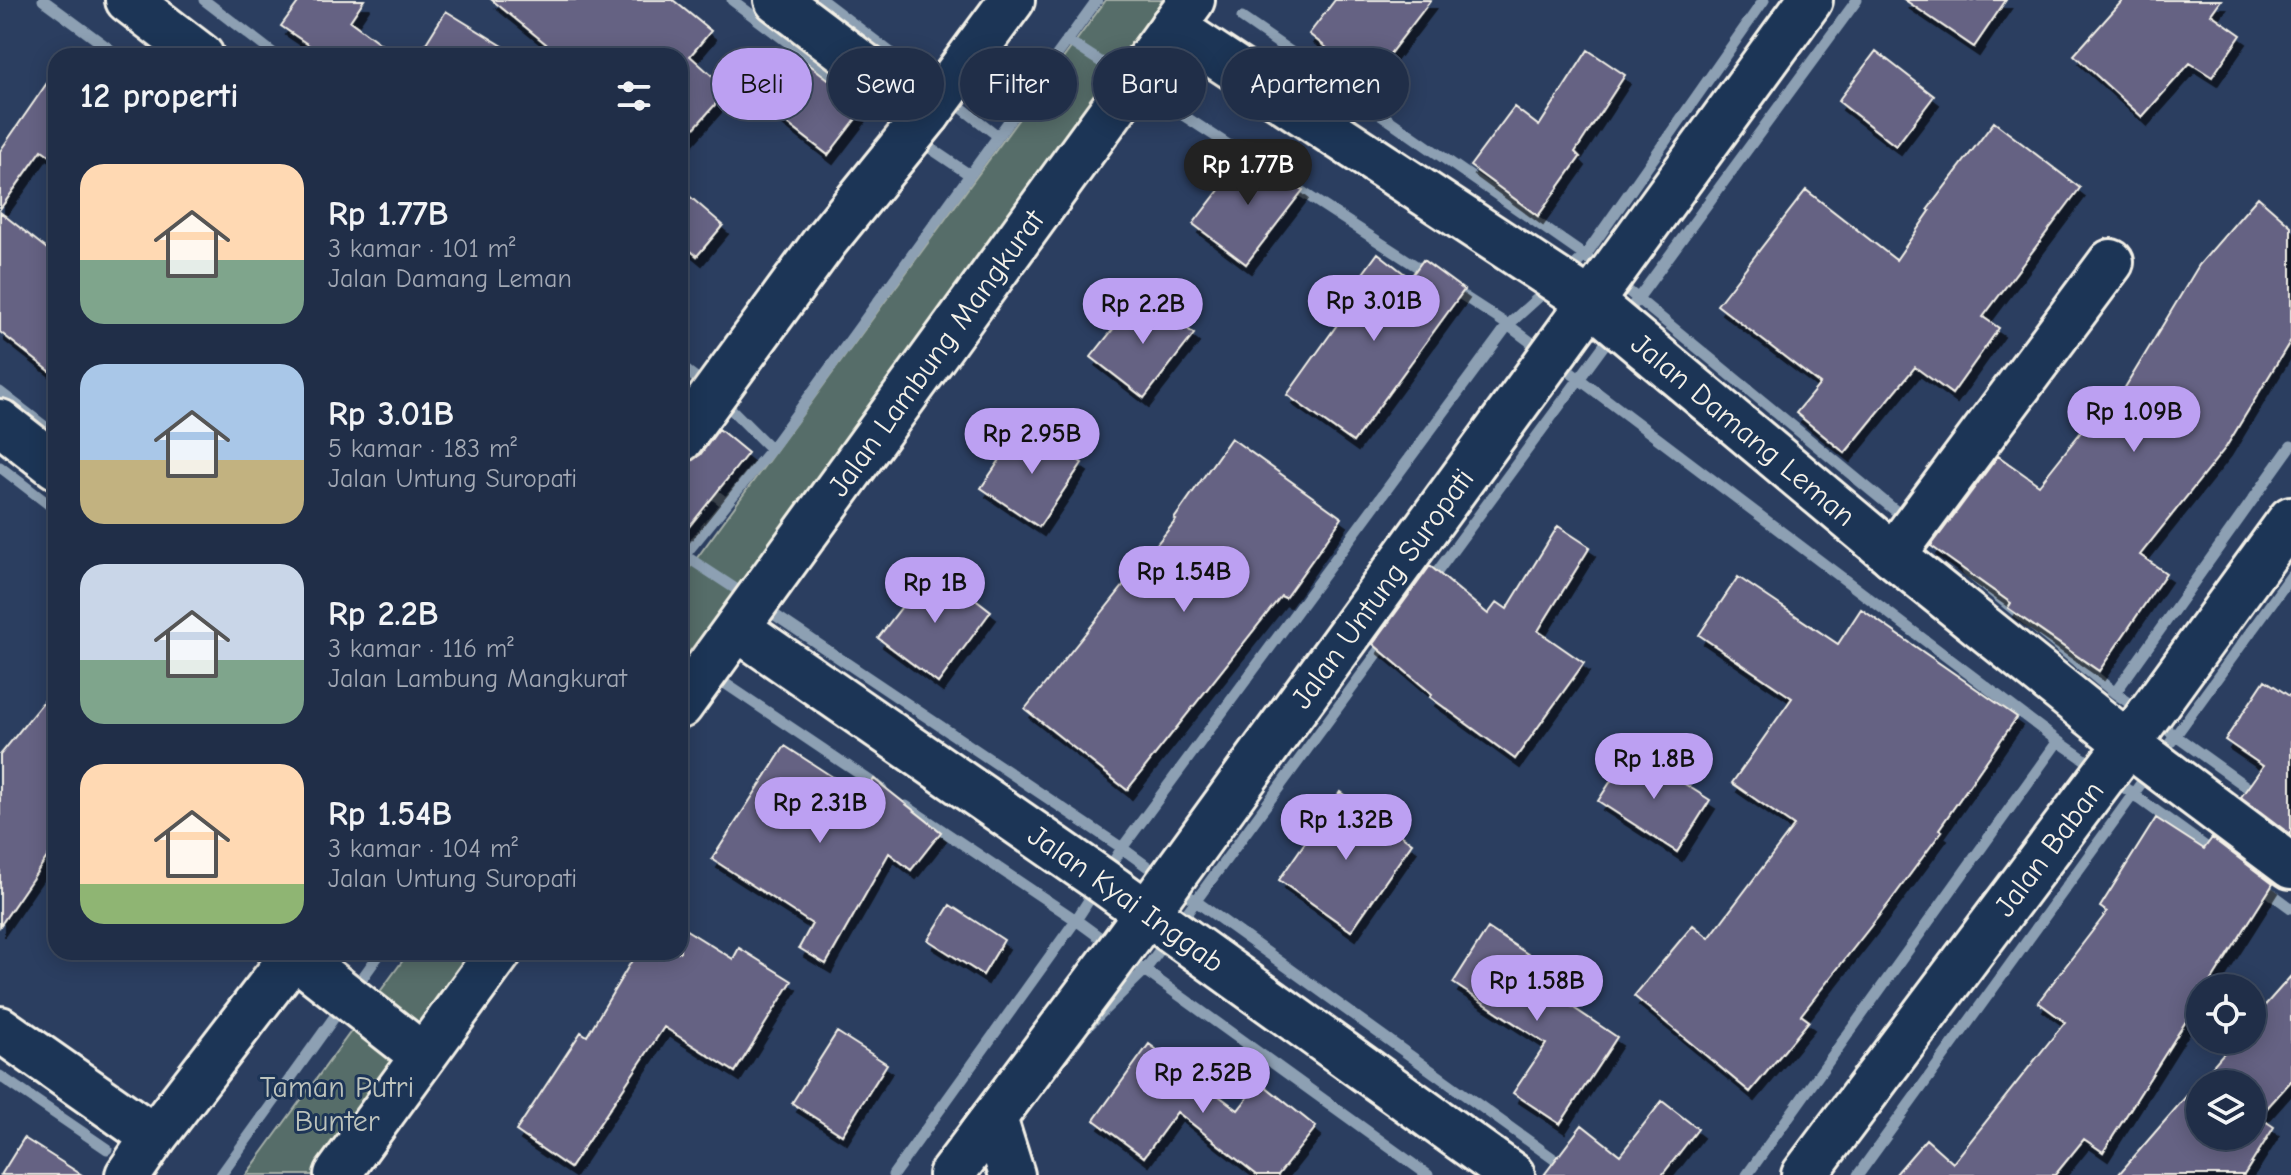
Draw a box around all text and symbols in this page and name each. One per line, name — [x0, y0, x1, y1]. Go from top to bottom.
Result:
chip: Beli — [712, 48, 812, 120]
chip: Sewa — [828, 48, 944, 120]
chip: Filter — [960, 48, 1077, 120]
chip: Baru — [1093, 48, 1206, 120]
chip: Apartemen — [1222, 48, 1409, 120]
icon: filters — [612, 74, 656, 118]
text: 12 properti — [80, 76, 238, 116]
pin: Rp 1.77B — [1165, 139, 1331, 207]
text: Rp 1.77B — [1202, 150, 1294, 180]
text: Rp 1.77B — [328, 194, 449, 234]
icon: home — [144, 196, 240, 292]
street label: Jalan Lambung Mangkurat — [821, 202, 1052, 503]
text: 3 kamar · 101 m² — [328, 234, 516, 264]
text: Jalan Damang Leman — [328, 264, 572, 294]
pin: Rp 3.01B — [1291, 275, 1457, 343]
pin: Rp 2.2B — [1069, 278, 1217, 346]
text: Rp 3.01B — [1326, 286, 1422, 316]
text: Rp 2.2B — [1101, 289, 1185, 319]
street label: Jalan Damang Leman — [1624, 326, 1863, 534]
pin: Rp 1.09B — [2051, 386, 2217, 454]
text: Rp 3.01B — [328, 394, 454, 434]
icon: home — [144, 396, 240, 492]
text: Rp 1.09B — [2085, 397, 2183, 427]
pin: Rp 2.95B — [949, 408, 1115, 476]
text: Rp 2.95B — [983, 419, 1081, 449]
text: 5 kamar · 183 m² — [328, 434, 517, 464]
street label: Jalan Untung Suropati — [1284, 462, 1481, 715]
text: Jalan Untung Suropati — [328, 464, 577, 494]
pin: Rp 1.54B — [1101, 546, 1267, 614]
pin: Rp 1B — [879, 557, 991, 625]
text: Rp 1.54B — [1137, 557, 1231, 587]
text: Rp 1B — [903, 568, 967, 598]
text: Rp 2.2B — [328, 594, 438, 634]
icon: home — [144, 596, 240, 692]
text: 3 kamar · 116 m² — [328, 634, 514, 664]
text: Jalan Lambung Mangkurat — [328, 664, 627, 694]
pin: Rp 1.8B — [1580, 733, 1728, 801]
text: Rp 1.8B — [1613, 744, 1695, 774]
street label: Jalan Baban — [1987, 774, 2111, 923]
pin: Rp 2.31B — [737, 777, 903, 845]
text: Rp 2.31B — [773, 788, 867, 818]
text: Rp 1.54B — [328, 794, 452, 834]
pin: Rp 1.32B — [1263, 794, 1429, 862]
icon: home — [144, 796, 240, 892]
text: Rp 1.32B — [1299, 805, 1393, 835]
street label: Jalan Kyai Inggab — [1021, 817, 1231, 980]
text: 3 kamar · 104 m² — [328, 834, 518, 864]
text: Jalan Untung Suropati — [328, 864, 577, 894]
pin: Rp 1.58B — [1454, 955, 1620, 1023]
text: Rp 1.58B — [1489, 966, 1585, 996]
map controls — [2186, 974, 2266, 1150]
button: locate — [2186, 974, 2266, 1054]
pin: Rp 2.52B — [1120, 1047, 1286, 1115]
text: Rp 2.52B — [1154, 1058, 1252, 1088]
park label: Taman Putri Bunter — [260, 1070, 414, 1139]
button: layers — [2186, 1070, 2266, 1150]

